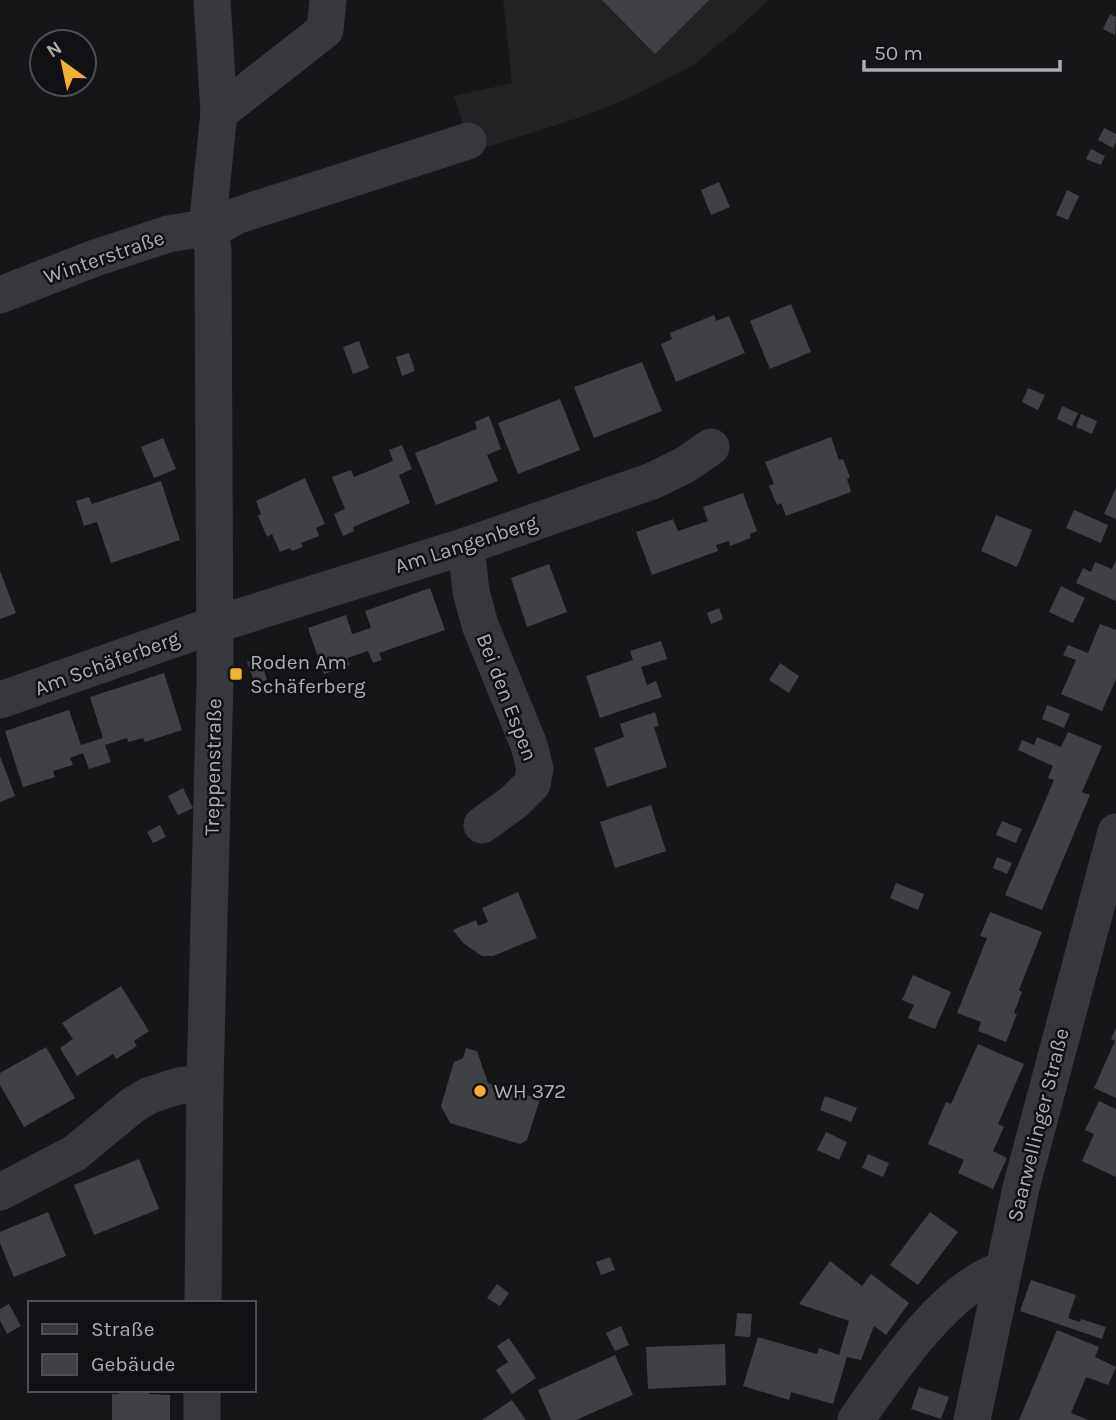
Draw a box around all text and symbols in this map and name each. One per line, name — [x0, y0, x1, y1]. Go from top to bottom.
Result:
north arrow — [28, 28, 98, 98]
scale bar — [864, 28, 1060, 72]
text: N — [43, 37, 66, 63]
text: 50 m — [874, 41, 923, 65]
street label: Winterstraße — [41, 225, 167, 289]
street label: Am Langenberg — [392, 510, 540, 578]
street label: Am Schäferberg — [31, 626, 183, 700]
street label: Bei den Espen — [472, 630, 542, 764]
place label: Roden Am Schäferberg — [250, 650, 366, 698]
marker: Roden Am Schäferberg — [228, 666, 244, 682]
street label: Treppenstraße — [200, 698, 226, 836]
street label: Saarwellinger Straße — [1002, 1026, 1074, 1224]
place label: WH 372 — [494, 1079, 566, 1103]
marker: WH 372 — [472, 1083, 488, 1099]
legend — [28, 1301, 256, 1392]
text: Straße — [91, 1317, 154, 1341]
text: Gebäude — [91, 1352, 175, 1376]

